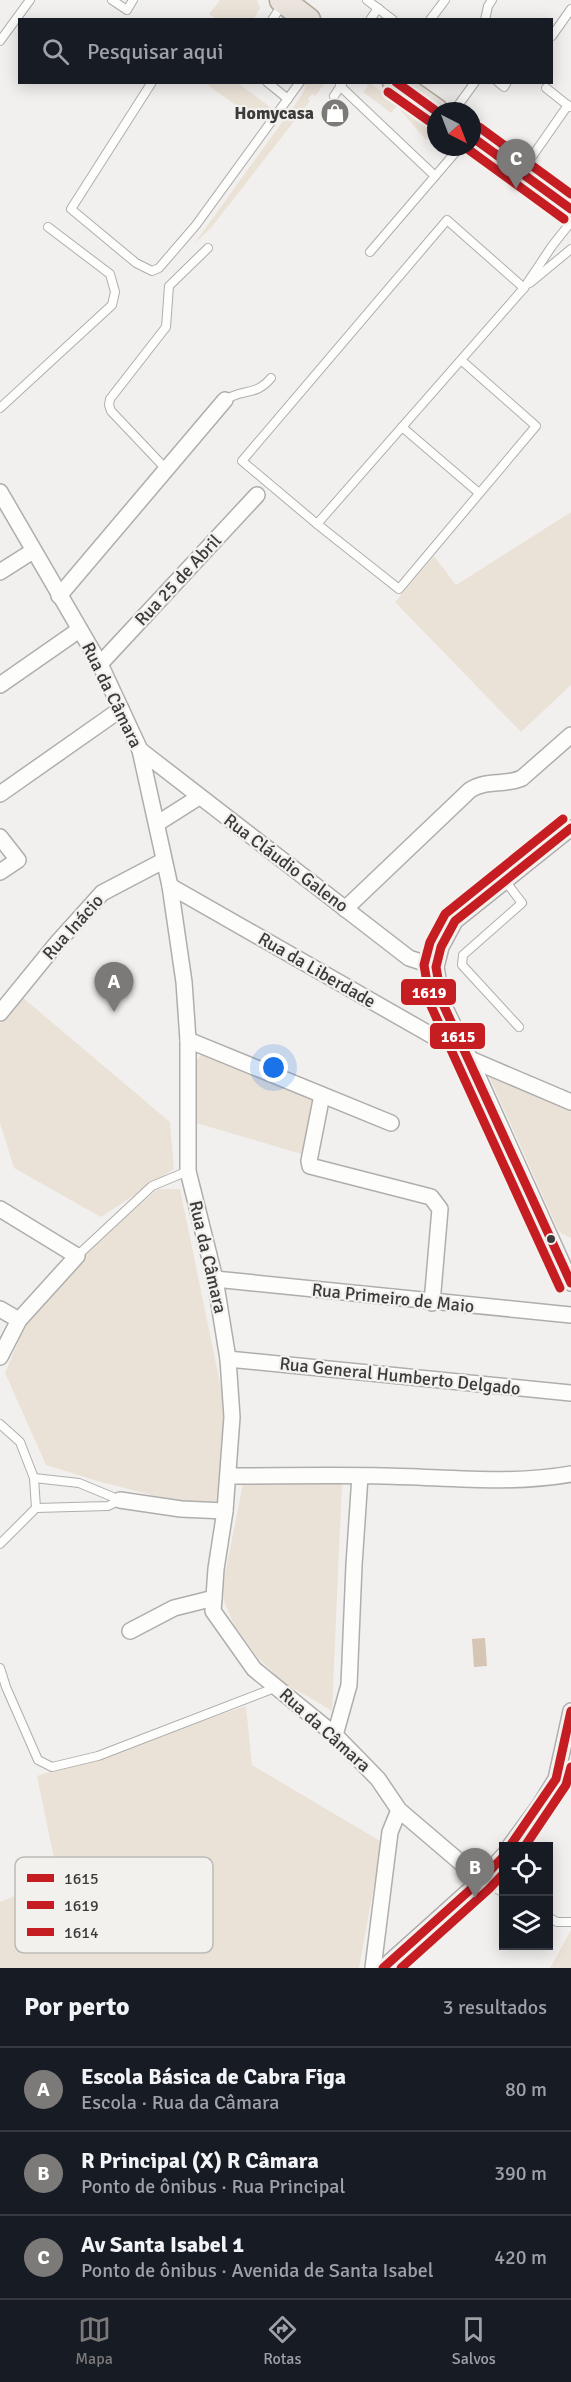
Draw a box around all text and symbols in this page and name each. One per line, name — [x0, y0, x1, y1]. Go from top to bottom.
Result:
search box — [18, 18, 553, 84]
icon: search — [39, 35, 72, 68]
text: Pesquisar aqui — [87, 38, 223, 65]
shop icon: Homycasa — [319, 97, 351, 129]
place label: Homycasa — [234, 102, 314, 124]
north arrow — [427, 102, 481, 156]
pin: C — [496, 140, 536, 189]
street label: Rua 25 de Abril — [130, 530, 226, 630]
street label: Rua da Câmara — [77, 639, 147, 751]
street label: Rua Cláudio Galeno — [219, 809, 353, 917]
street label: Rua Inácio — [38, 890, 108, 964]
street label: Rua da Liberdade — [254, 927, 380, 1013]
pin: A — [94, 962, 134, 1012]
line badge: 1619 — [400, 978, 457, 1006]
text: 1619 — [412, 983, 447, 1003]
line badge: 1615 — [429, 1022, 486, 1050]
text: 1615 — [441, 1027, 475, 1047]
your location — [259, 1053, 288, 1082]
street label: Rua da Câmara — [184, 1199, 232, 1315]
unlabelled marker — [545, 1233, 557, 1245]
street label: Rua Primeiro de Maio — [311, 1279, 475, 1317]
street label: Rua General Humberto Delgado — [278, 1352, 522, 1400]
street label: Rua da Câmara — [275, 1683, 375, 1777]
map controls — [499, 1842, 553, 1950]
button: locate — [499, 1842, 553, 1896]
pin: B — [456, 1848, 494, 1898]
legend — [15, 1857, 213, 1953]
text: 1615 — [64, 1869, 99, 1889]
text: 1619 — [64, 1896, 99, 1916]
button: layers — [499, 1896, 553, 1950]
text: 1614 — [64, 1923, 99, 1943]
text: Por perto — [24, 1991, 130, 2023]
text: 3 resultados — [443, 1995, 547, 2020]
text: Escola Básica de Cabra Figa — [81, 2063, 346, 2090]
text: A — [37, 2077, 50, 2102]
text: 80 m — [505, 2077, 547, 2102]
text: Escola · Rua da Câmara — [81, 2090, 279, 2115]
text: R Principal (X) R Câmara — [81, 2147, 319, 2174]
text: B — [37, 2161, 50, 2186]
text: 390 m — [494, 2161, 547, 2186]
text: Ponto de ônibus · Rua Principal — [81, 2174, 345, 2199]
text: Av Santa Isabel 1 — [81, 2231, 244, 2258]
text: C — [37, 2245, 50, 2270]
text: 420 m — [494, 2245, 547, 2270]
text: Ponto de ônibus · Avenida de Santa Isabel — [81, 2258, 434, 2283]
tab: Mapa — [75, 2313, 113, 2369]
tab: Rotas — [263, 2313, 301, 2369]
tab: Salvos — [452, 2313, 496, 2369]

